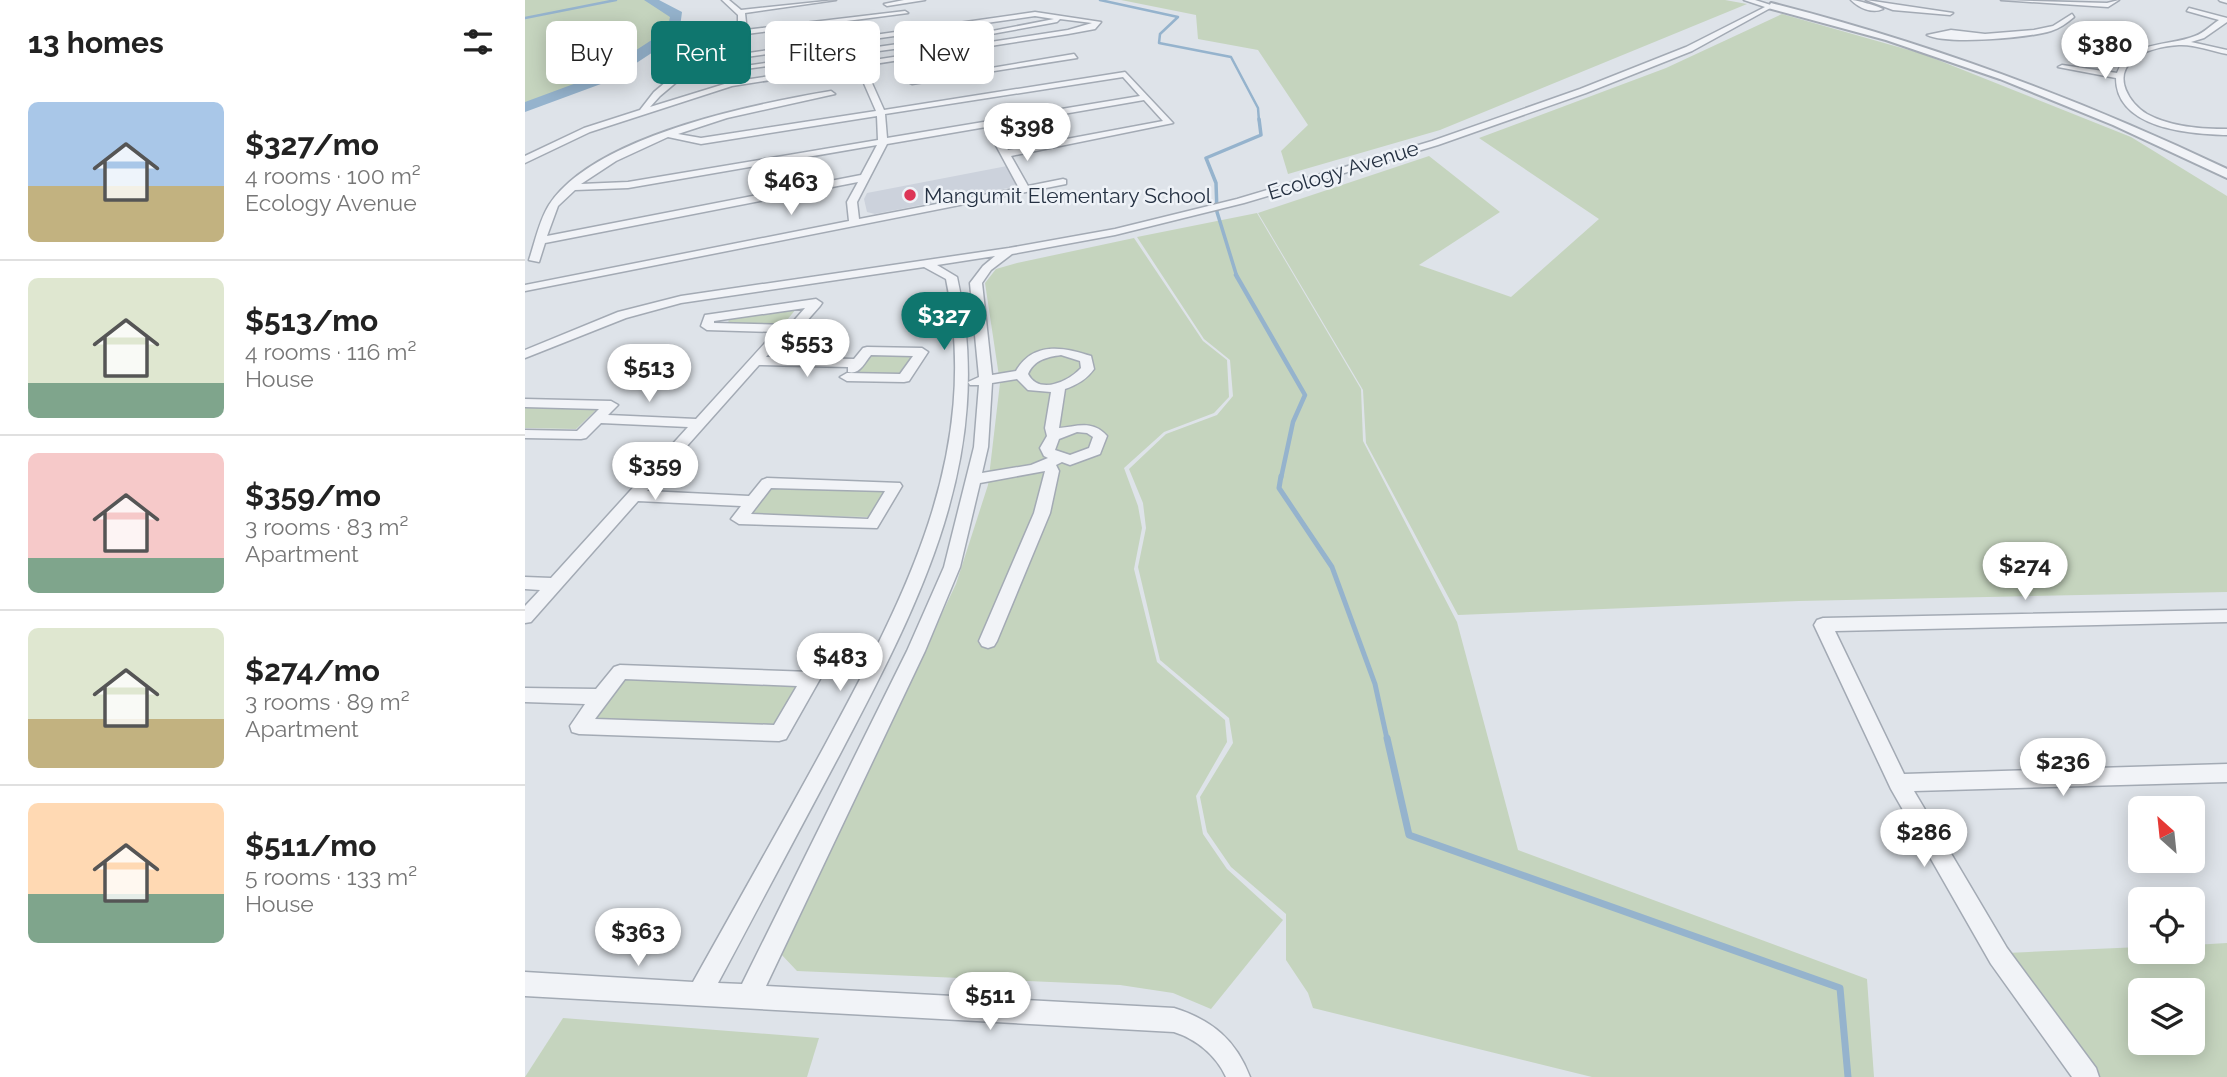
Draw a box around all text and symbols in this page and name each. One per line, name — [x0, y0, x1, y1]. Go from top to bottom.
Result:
chip: Buy — [546, 21, 637, 84]
chip: Rent — [651, 21, 751, 84]
chip: Filters — [765, 21, 880, 84]
chip: New — [894, 21, 994, 84]
pin: $380 — [2064, 22, 2146, 81]
icon: filters — [459, 23, 497, 61]
text: 13 homes — [28, 25, 164, 60]
text: $380 — [2077, 30, 2133, 57]
pin: $398 — [986, 104, 1068, 163]
text: $398 — [1000, 112, 1054, 139]
text: $327/mo — [245, 127, 379, 162]
icon: home — [84, 130, 168, 214]
street label: Ecology Avenue — [1264, 135, 1422, 205]
pin: $463 — [750, 158, 832, 217]
text: 4 rooms · 100 m² — [245, 162, 421, 189]
text: $463 — [764, 166, 818, 193]
place label: Mangumit Elementary School — [924, 183, 1212, 208]
marker: Mangumit Elementary School — [902, 187, 918, 203]
text: Ecology Avenue — [245, 189, 417, 216]
pin: $327 — [903, 292, 985, 352]
text: $327 — [917, 301, 971, 328]
text: $513/mo — [245, 303, 378, 338]
icon: home — [84, 306, 168, 390]
pin: $553 — [766, 320, 848, 379]
text: $553 — [781, 328, 833, 355]
text: 4 rooms · 116 m² — [245, 338, 416, 365]
pin: $513 — [608, 344, 690, 404]
text: $513 — [623, 353, 675, 380]
text: House — [245, 365, 314, 392]
pin: $359 — [614, 442, 696, 502]
text: $359 — [628, 451, 682, 478]
text: $359/mo — [245, 478, 381, 513]
icon: home — [84, 481, 168, 565]
text: 3 rooms · 83 m² — [245, 513, 408, 540]
text: Apartment — [245, 540, 359, 567]
pin: $274 — [1984, 542, 2066, 602]
text: $274 — [1999, 551, 2051, 578]
pin: $483 — [799, 634, 881, 693]
text: $483 — [813, 642, 867, 669]
text: $274/mo — [245, 653, 380, 688]
icon: home — [84, 656, 168, 740]
text: 3 rooms · 89 m² — [245, 688, 410, 715]
text: Apartment — [245, 715, 359, 742]
pin: $236 — [2022, 738, 2104, 798]
text: $236 — [2036, 747, 2090, 774]
north arrow — [2128, 796, 2205, 873]
map controls — [2128, 796, 2205, 1055]
pin: $286 — [1883, 810, 1965, 869]
text: $286 — [1896, 818, 1952, 845]
text: $511/mo — [245, 828, 376, 863]
icon: home — [84, 831, 168, 915]
text: 5 rooms · 133 m² — [245, 863, 417, 890]
button: locate — [2128, 887, 2205, 964]
text: House — [245, 890, 314, 917]
pin: $363 — [597, 908, 679, 968]
text: $363 — [611, 917, 665, 944]
pin: $511 — [949, 972, 1031, 1032]
button: layers — [2128, 978, 2205, 1055]
text: $511 — [965, 981, 1015, 1008]

